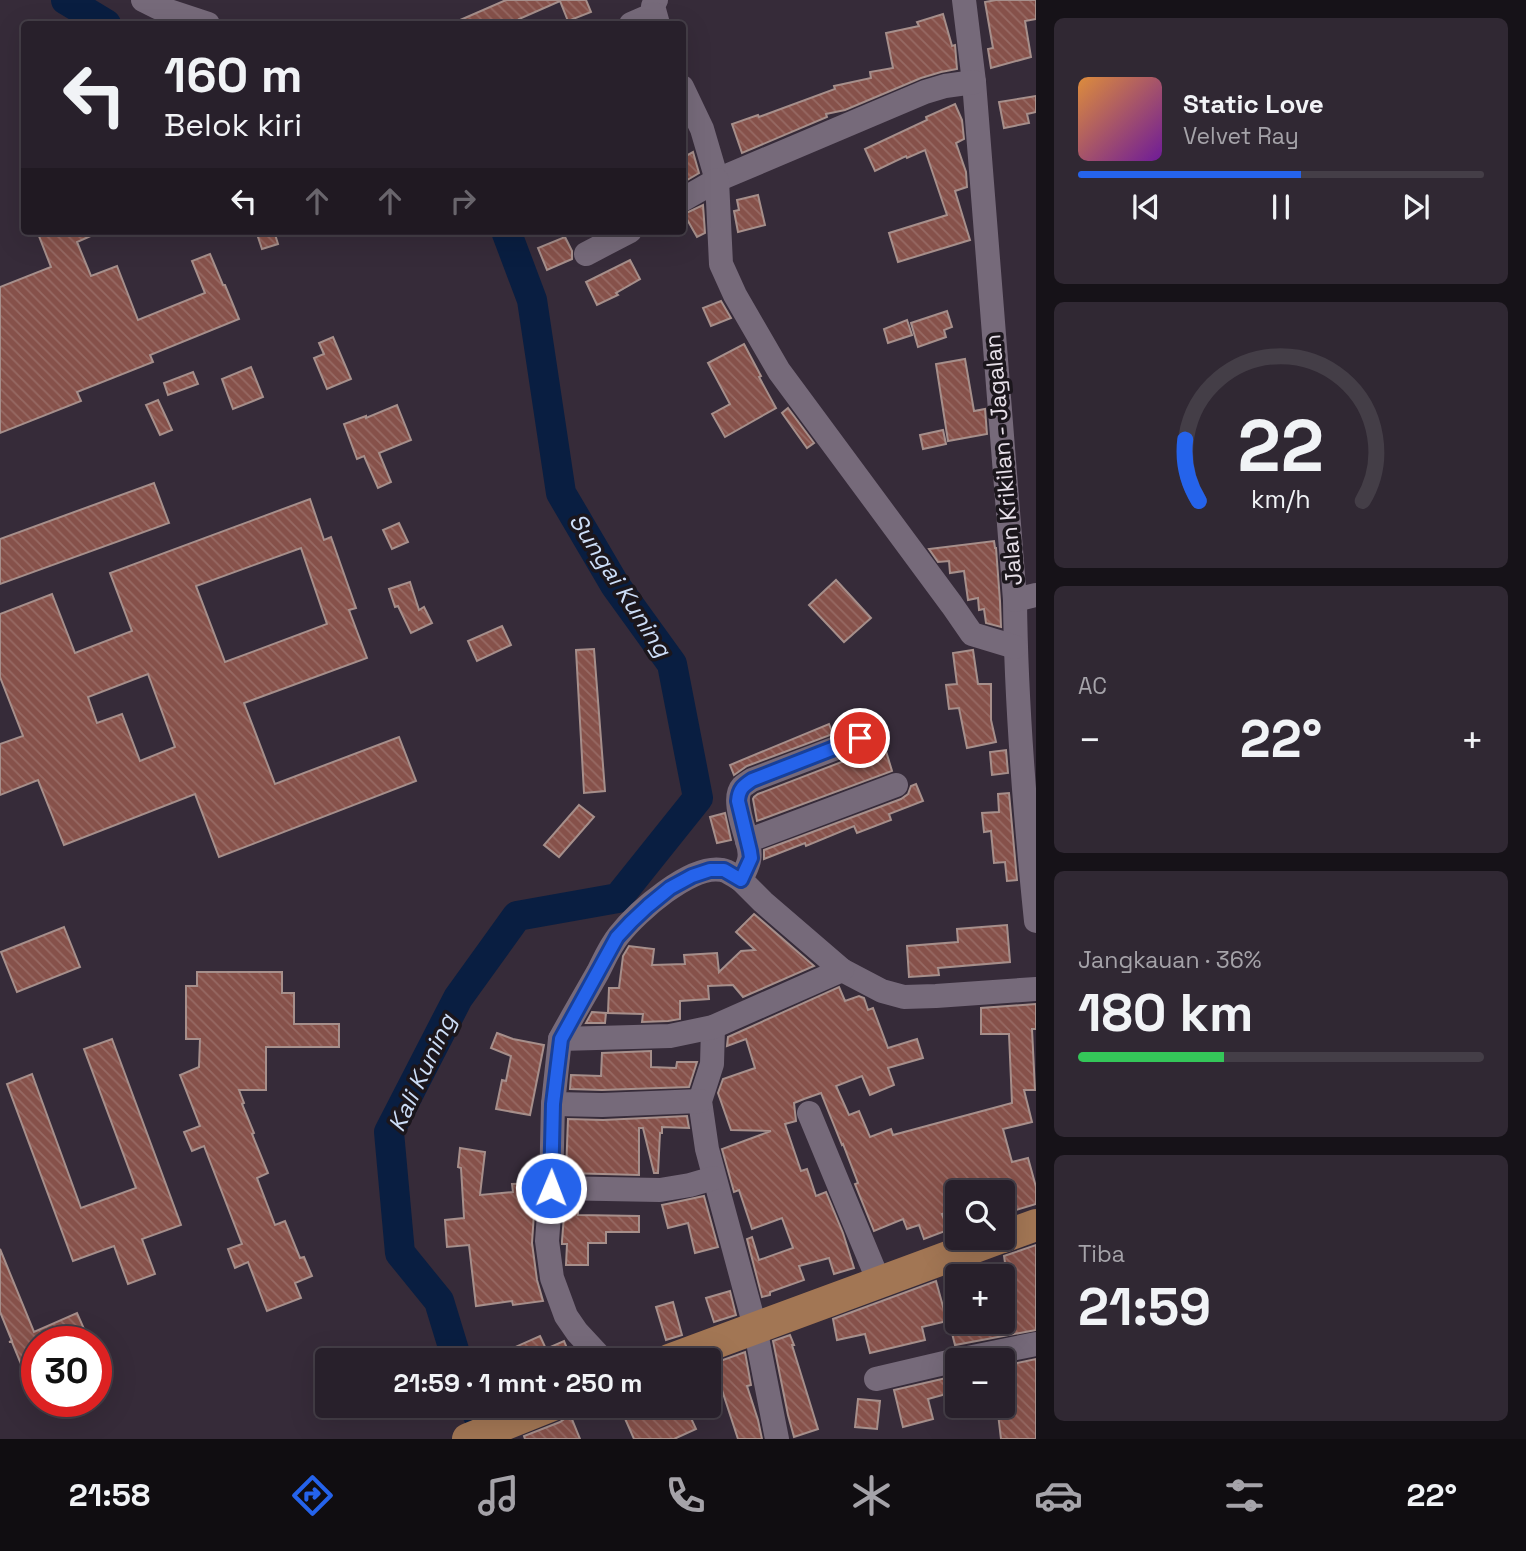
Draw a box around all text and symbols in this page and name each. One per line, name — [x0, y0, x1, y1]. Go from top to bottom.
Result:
text: 160 m — [164, 44, 302, 106]
icon: left — [49, 49, 140, 140]
text: Static Love — [1183, 87, 1324, 121]
text: Belok kiri — [164, 105, 302, 145]
text: Velvet Ray — [1183, 121, 1299, 151]
icon: left — [225, 182, 263, 220]
icon: ahead — [298, 182, 336, 220]
icon: ahead — [371, 182, 409, 220]
icon: right — [444, 182, 482, 220]
icon: previous — [1127, 188, 1165, 226]
icon: pause — [1262, 188, 1300, 226]
icon: next — [1397, 188, 1435, 226]
street label: Jalan Krikilan - Jagalan — [977, 333, 1029, 587]
text: 22 — [1238, 400, 1324, 493]
text: km/h — [1251, 483, 1311, 515]
water label: Sungai Kuning — [562, 507, 679, 664]
text: AC — [1078, 671, 1107, 701]
text: 22° — [1240, 706, 1322, 772]
pin — [830, 708, 890, 768]
text: − — [1078, 716, 1102, 764]
text: + — [1460, 716, 1484, 764]
icon: arrive — [841, 719, 879, 757]
text: Jangkauan · 36% — [1078, 945, 1261, 975]
text: 180 km — [1078, 980, 1253, 1046]
water label: Kali Kuning — [381, 1008, 463, 1137]
position arrow — [514, 1151, 588, 1225]
map controls — [945, 1180, 1015, 1418]
button: search — [945, 1180, 1015, 1250]
text: Tiba — [1078, 1239, 1125, 1269]
button: + — [945, 1264, 1015, 1334]
text: 21:59 — [1078, 1274, 1211, 1340]
speed limit sign: 30 — [21, 1326, 112, 1417]
button: − — [945, 1348, 1015, 1418]
text: 21:59 · 1 mnt · 250 m — [393, 1366, 643, 1400]
icon: directions — [288, 1471, 337, 1520]
icon: music — [474, 1471, 523, 1520]
icon: phone — [661, 1471, 710, 1520]
icon: climate — [847, 1471, 896, 1520]
icon: car — [1034, 1471, 1083, 1520]
icon: filters — [1220, 1471, 1269, 1520]
text: 21:58 — [69, 1475, 150, 1515]
text: 22° — [1407, 1475, 1457, 1515]

